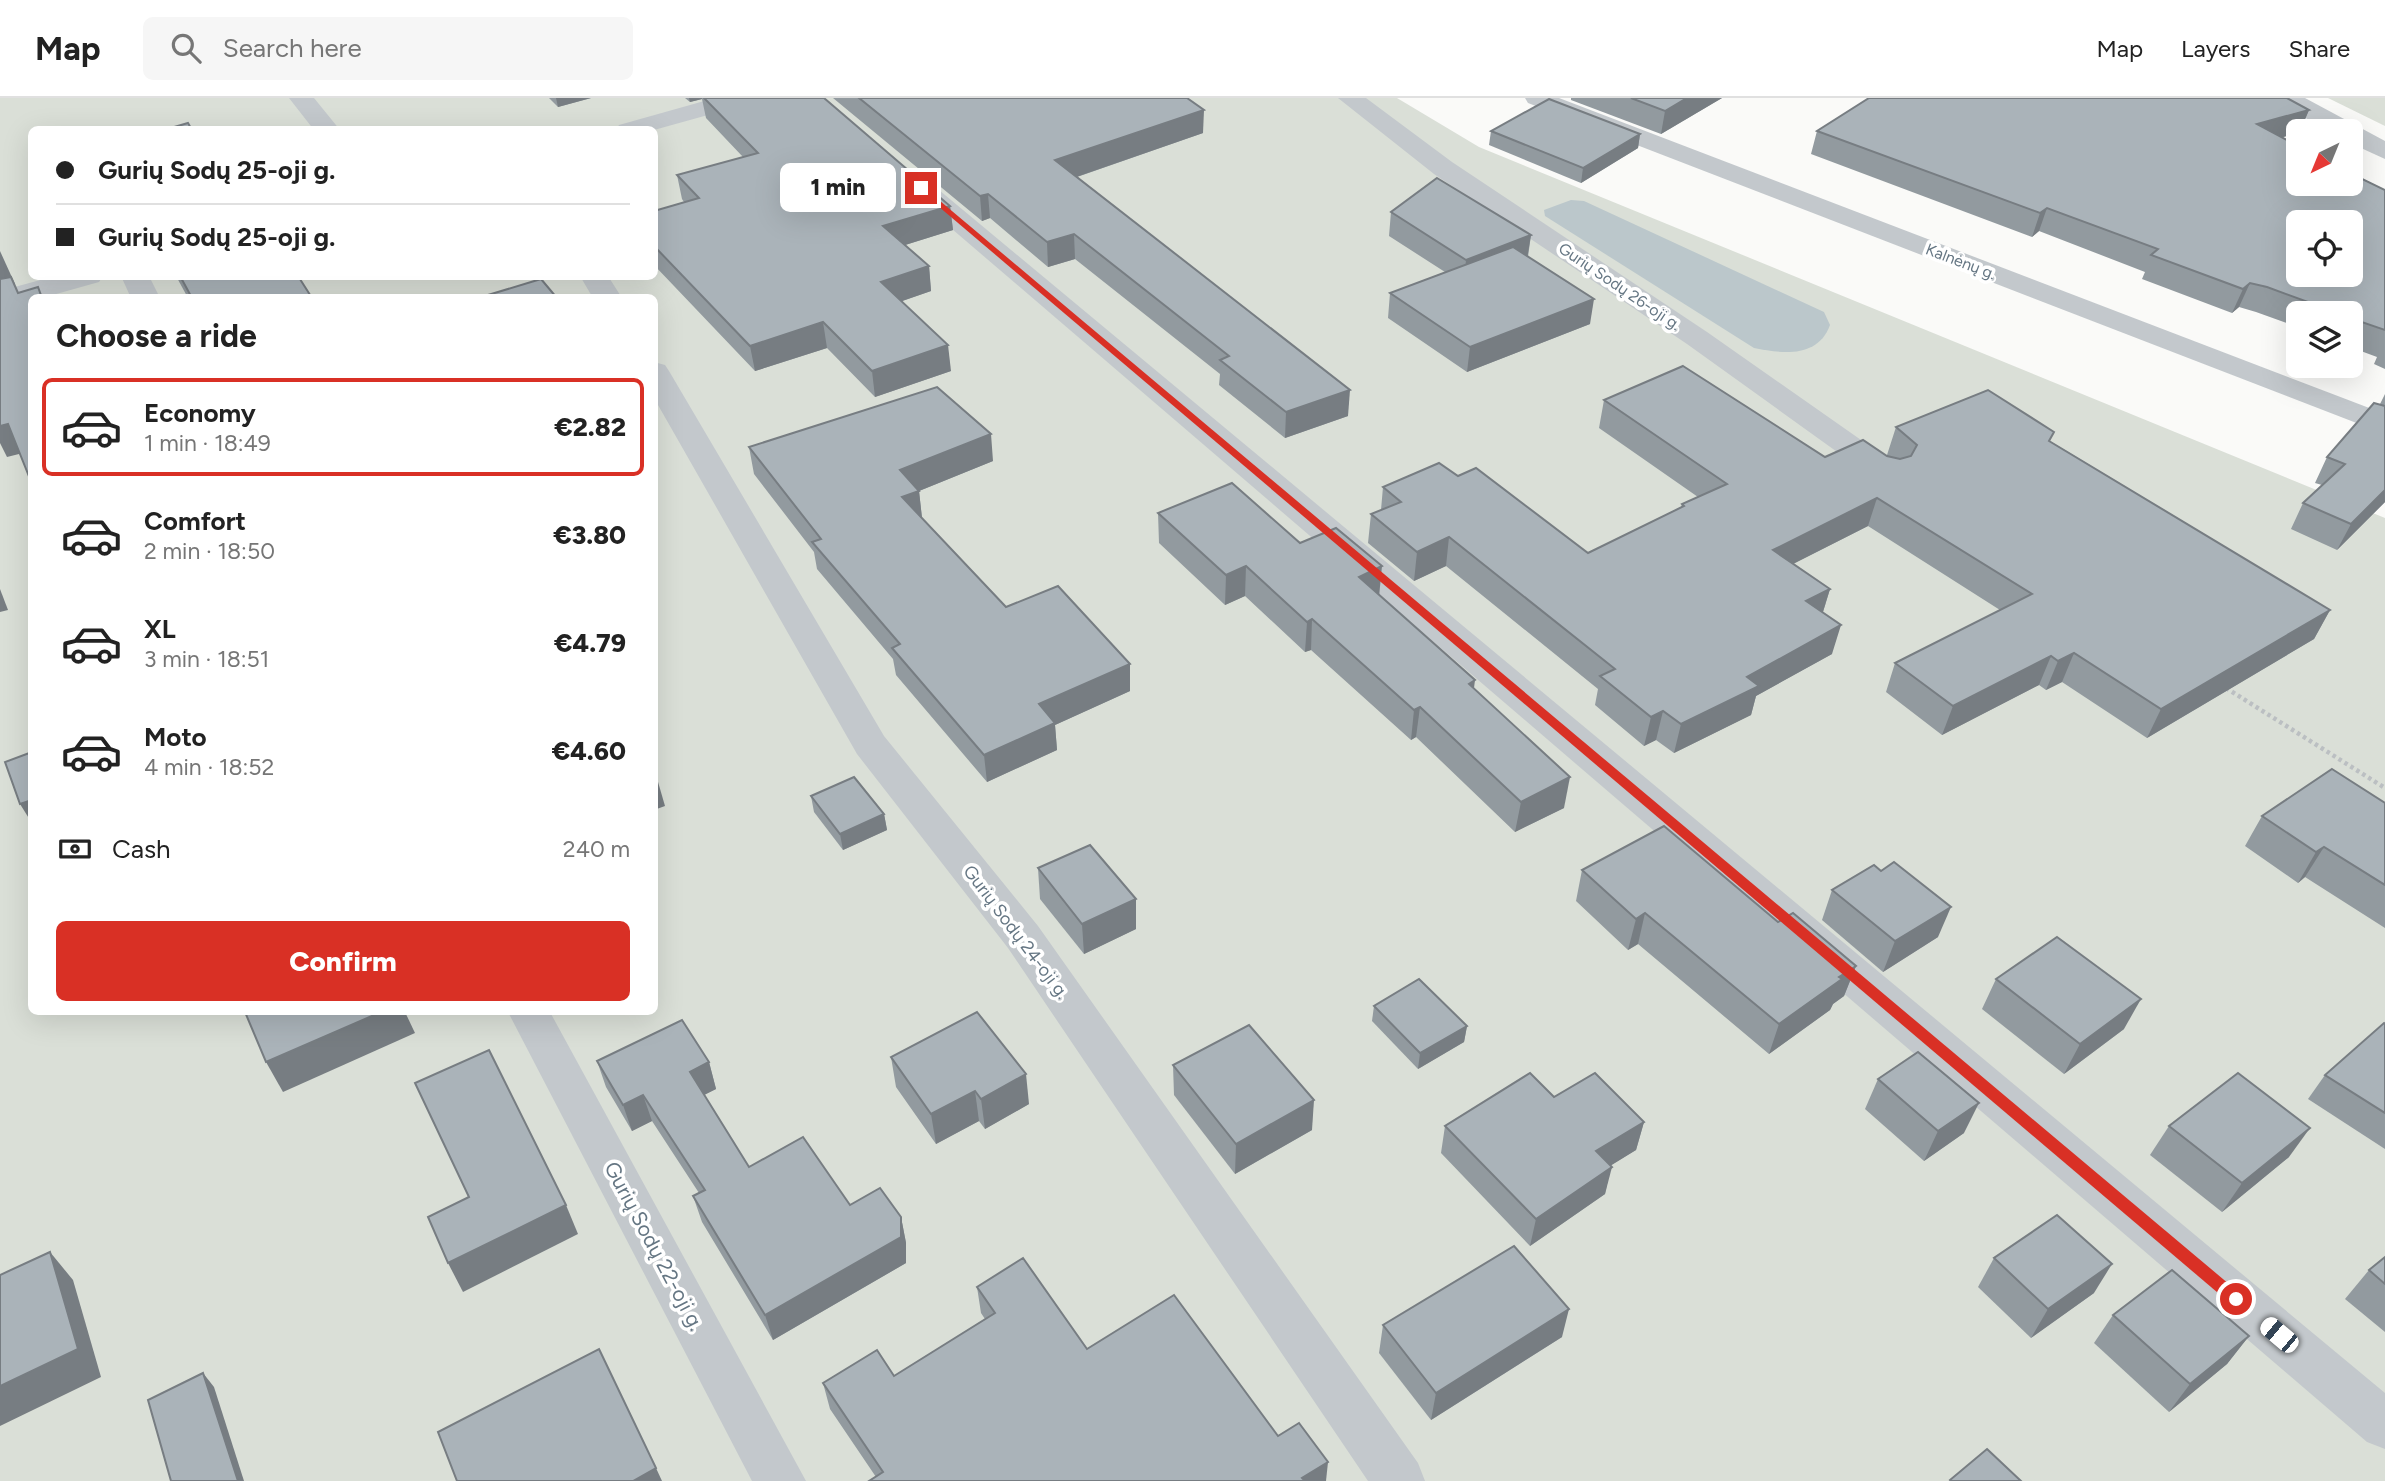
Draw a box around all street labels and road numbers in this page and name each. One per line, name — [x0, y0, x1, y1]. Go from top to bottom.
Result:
street label: Gurių Sodų 26-oji g. — [1555, 239, 1684, 334]
street label: Kalnėnų g. — [1923, 239, 1999, 284]
street label: Gurių Sodų 24-oji g. — [958, 861, 1074, 1003]
street label: Gurių Sodų 22-oji g. — [599, 1157, 710, 1334]

